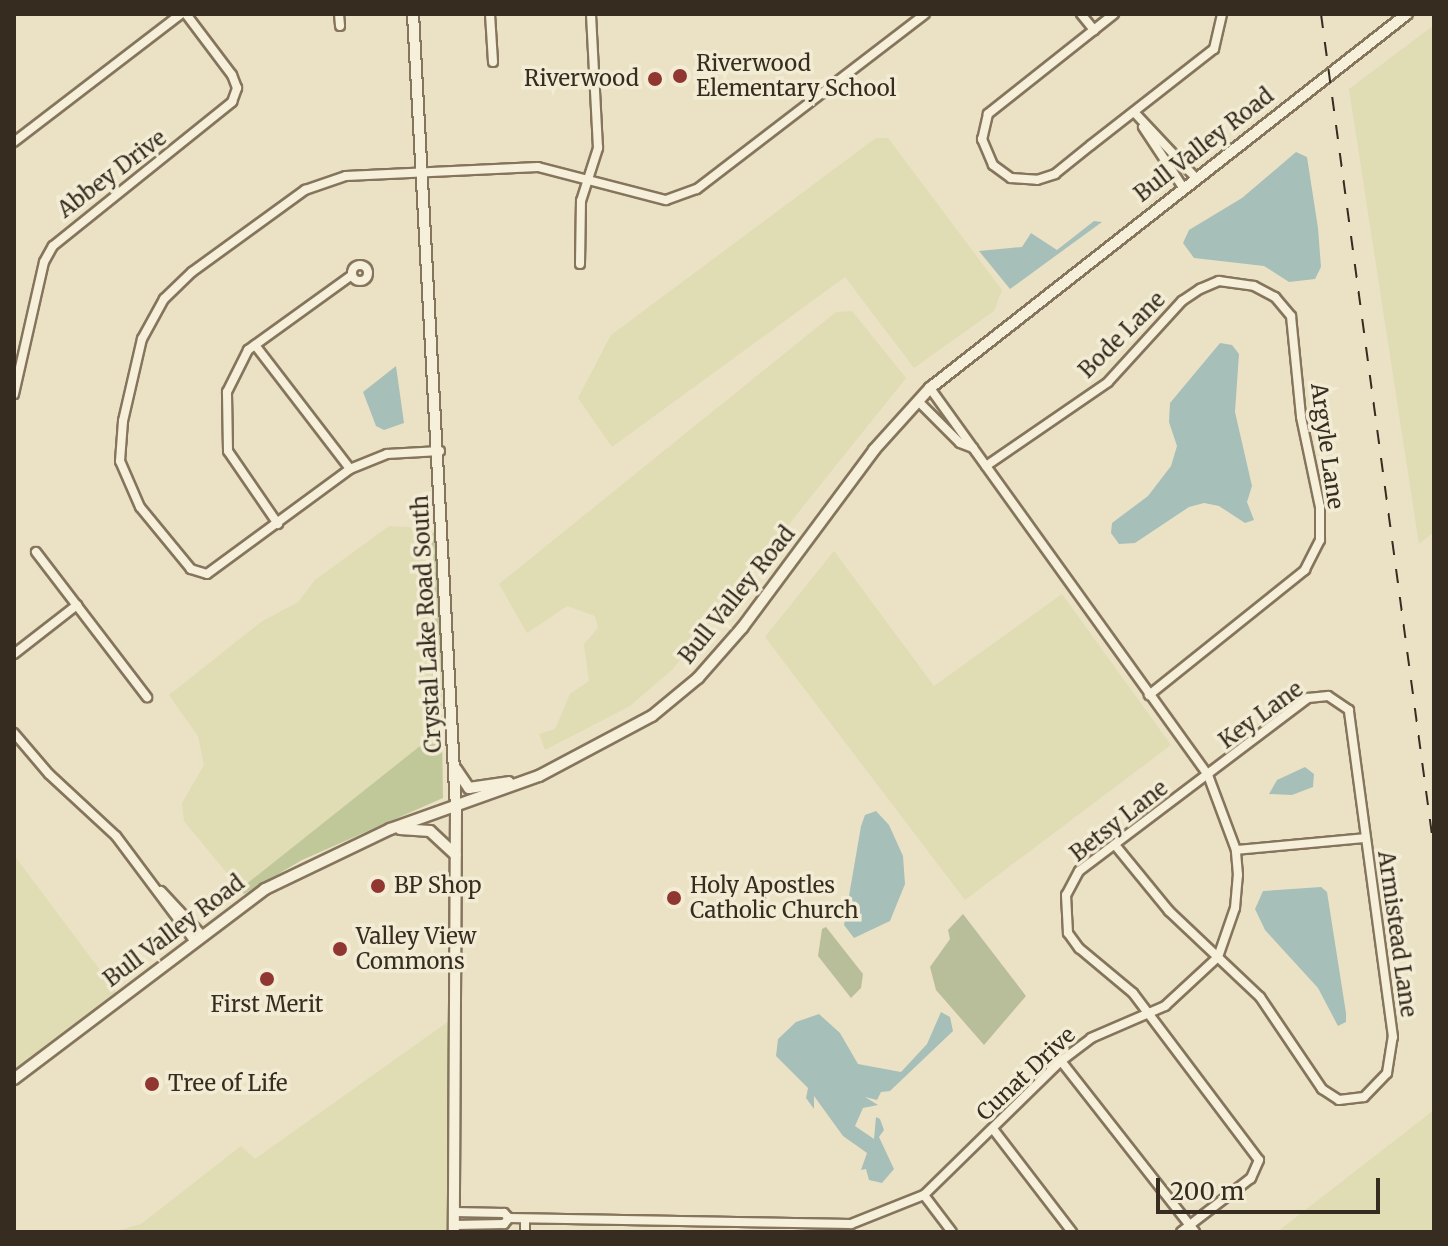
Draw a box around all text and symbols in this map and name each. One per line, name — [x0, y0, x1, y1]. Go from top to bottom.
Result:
place label: Riverwood Elementary School — [696, 50, 896, 102]
place label: Riverwood — [524, 66, 639, 92]
marker: Riverwood Elementary School — [671, 67, 689, 85]
marker: Riverwood — [646, 70, 664, 88]
street label: Bull Valley Road — [1129, 82, 1279, 208]
street label: Abbey Drive — [53, 125, 171, 223]
street label: Bode Lane — [1073, 286, 1171, 384]
street label: Argyle Lane — [1305, 381, 1349, 511]
street label: Crystal Lake Road South — [407, 494, 447, 754]
street label: Bull Valley Road — [673, 521, 801, 669]
street label: Key Lane — [1214, 676, 1308, 754]
street label: Betsy Lane — [1065, 775, 1173, 867]
street label: Armistead Lane — [1372, 849, 1422, 1019]
street label: Bull Valley Road — [98, 870, 250, 992]
place label: Holy Apostles Catholic Church — [690, 872, 859, 924]
place label: BP Shop — [394, 873, 482, 899]
marker: BP Shop — [369, 877, 387, 895]
marker: Holy Apostles Catholic Church — [665, 889, 683, 907]
place label: Valley View Commons — [356, 923, 476, 974]
marker: Valley View Commons — [331, 940, 349, 958]
marker: First Merit — [258, 970, 276, 988]
place label: First Merit — [211, 992, 323, 1018]
street label: Cunat Drive — [971, 1022, 1081, 1126]
place label: Tree of Life — [168, 1071, 288, 1097]
marker: Tree of Life — [143, 1075, 161, 1093]
scale bar — [1160, 1162, 1384, 1212]
text: 200 m — [1170, 1176, 1244, 1207]

